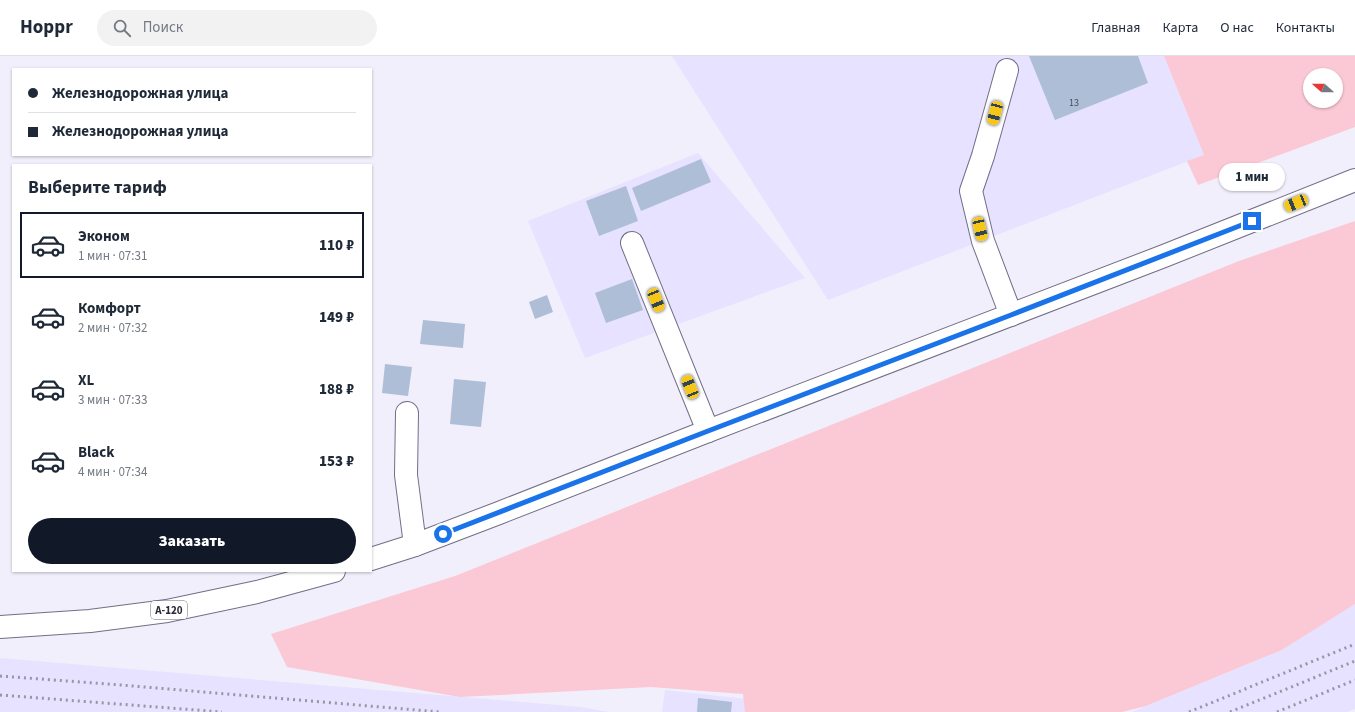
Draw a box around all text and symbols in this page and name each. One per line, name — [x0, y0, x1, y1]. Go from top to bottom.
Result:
search box — [97, 10, 377, 46]
text: Hoppr — [20, 14, 73, 41]
icon: search — [111, 17, 133, 39]
text: Поиск — [143, 17, 183, 38]
text: Главная — [1091, 18, 1140, 38]
text: Карта — [1162, 18, 1198, 38]
text: О нас — [1220, 18, 1254, 38]
text: Контакты — [1276, 18, 1335, 38]
north arrow — [1303, 68, 1343, 108]
map controls — [1303, 68, 1343, 108]
text: Железнодорожная улица — [52, 83, 228, 104]
house number: 13 — [1069, 96, 1079, 110]
car — [986, 100, 1004, 126]
text: Железнодорожная улица — [52, 121, 228, 142]
callout: 1 мин — [1219, 163, 1285, 191]
text: 1 мин — [1235, 168, 1269, 186]
text: Выберите тариф — [28, 175, 167, 200]
car — [1283, 193, 1309, 213]
route end — [1243, 212, 1261, 230]
car — [971, 216, 989, 242]
text: Эконом — [78, 226, 130, 247]
icon: car — [30, 227, 66, 263]
text: 110 ₽ — [319, 235, 354, 256]
text: 1 мин · 07:31 — [78, 247, 147, 265]
car — [646, 287, 666, 313]
text: Комфорт — [78, 298, 141, 319]
icon: car — [30, 299, 66, 335]
text: 149 ₽ — [319, 307, 354, 328]
text: 2 мин · 07:32 — [78, 319, 147, 337]
text: XL — [78, 370, 94, 391]
icon: car — [30, 371, 66, 407]
car — [680, 374, 700, 400]
text: 188 ₽ — [319, 379, 354, 400]
text: 3 мин · 07:33 — [78, 391, 147, 409]
text: Black — [78, 442, 115, 463]
icon: car — [30, 443, 66, 479]
text: 153 ₽ — [319, 451, 354, 472]
text: 4 мин · 07:34 — [78, 463, 147, 481]
button: Заказать — [28, 518, 356, 564]
route start — [434, 525, 452, 543]
road number: А-120 — [151, 601, 187, 619]

